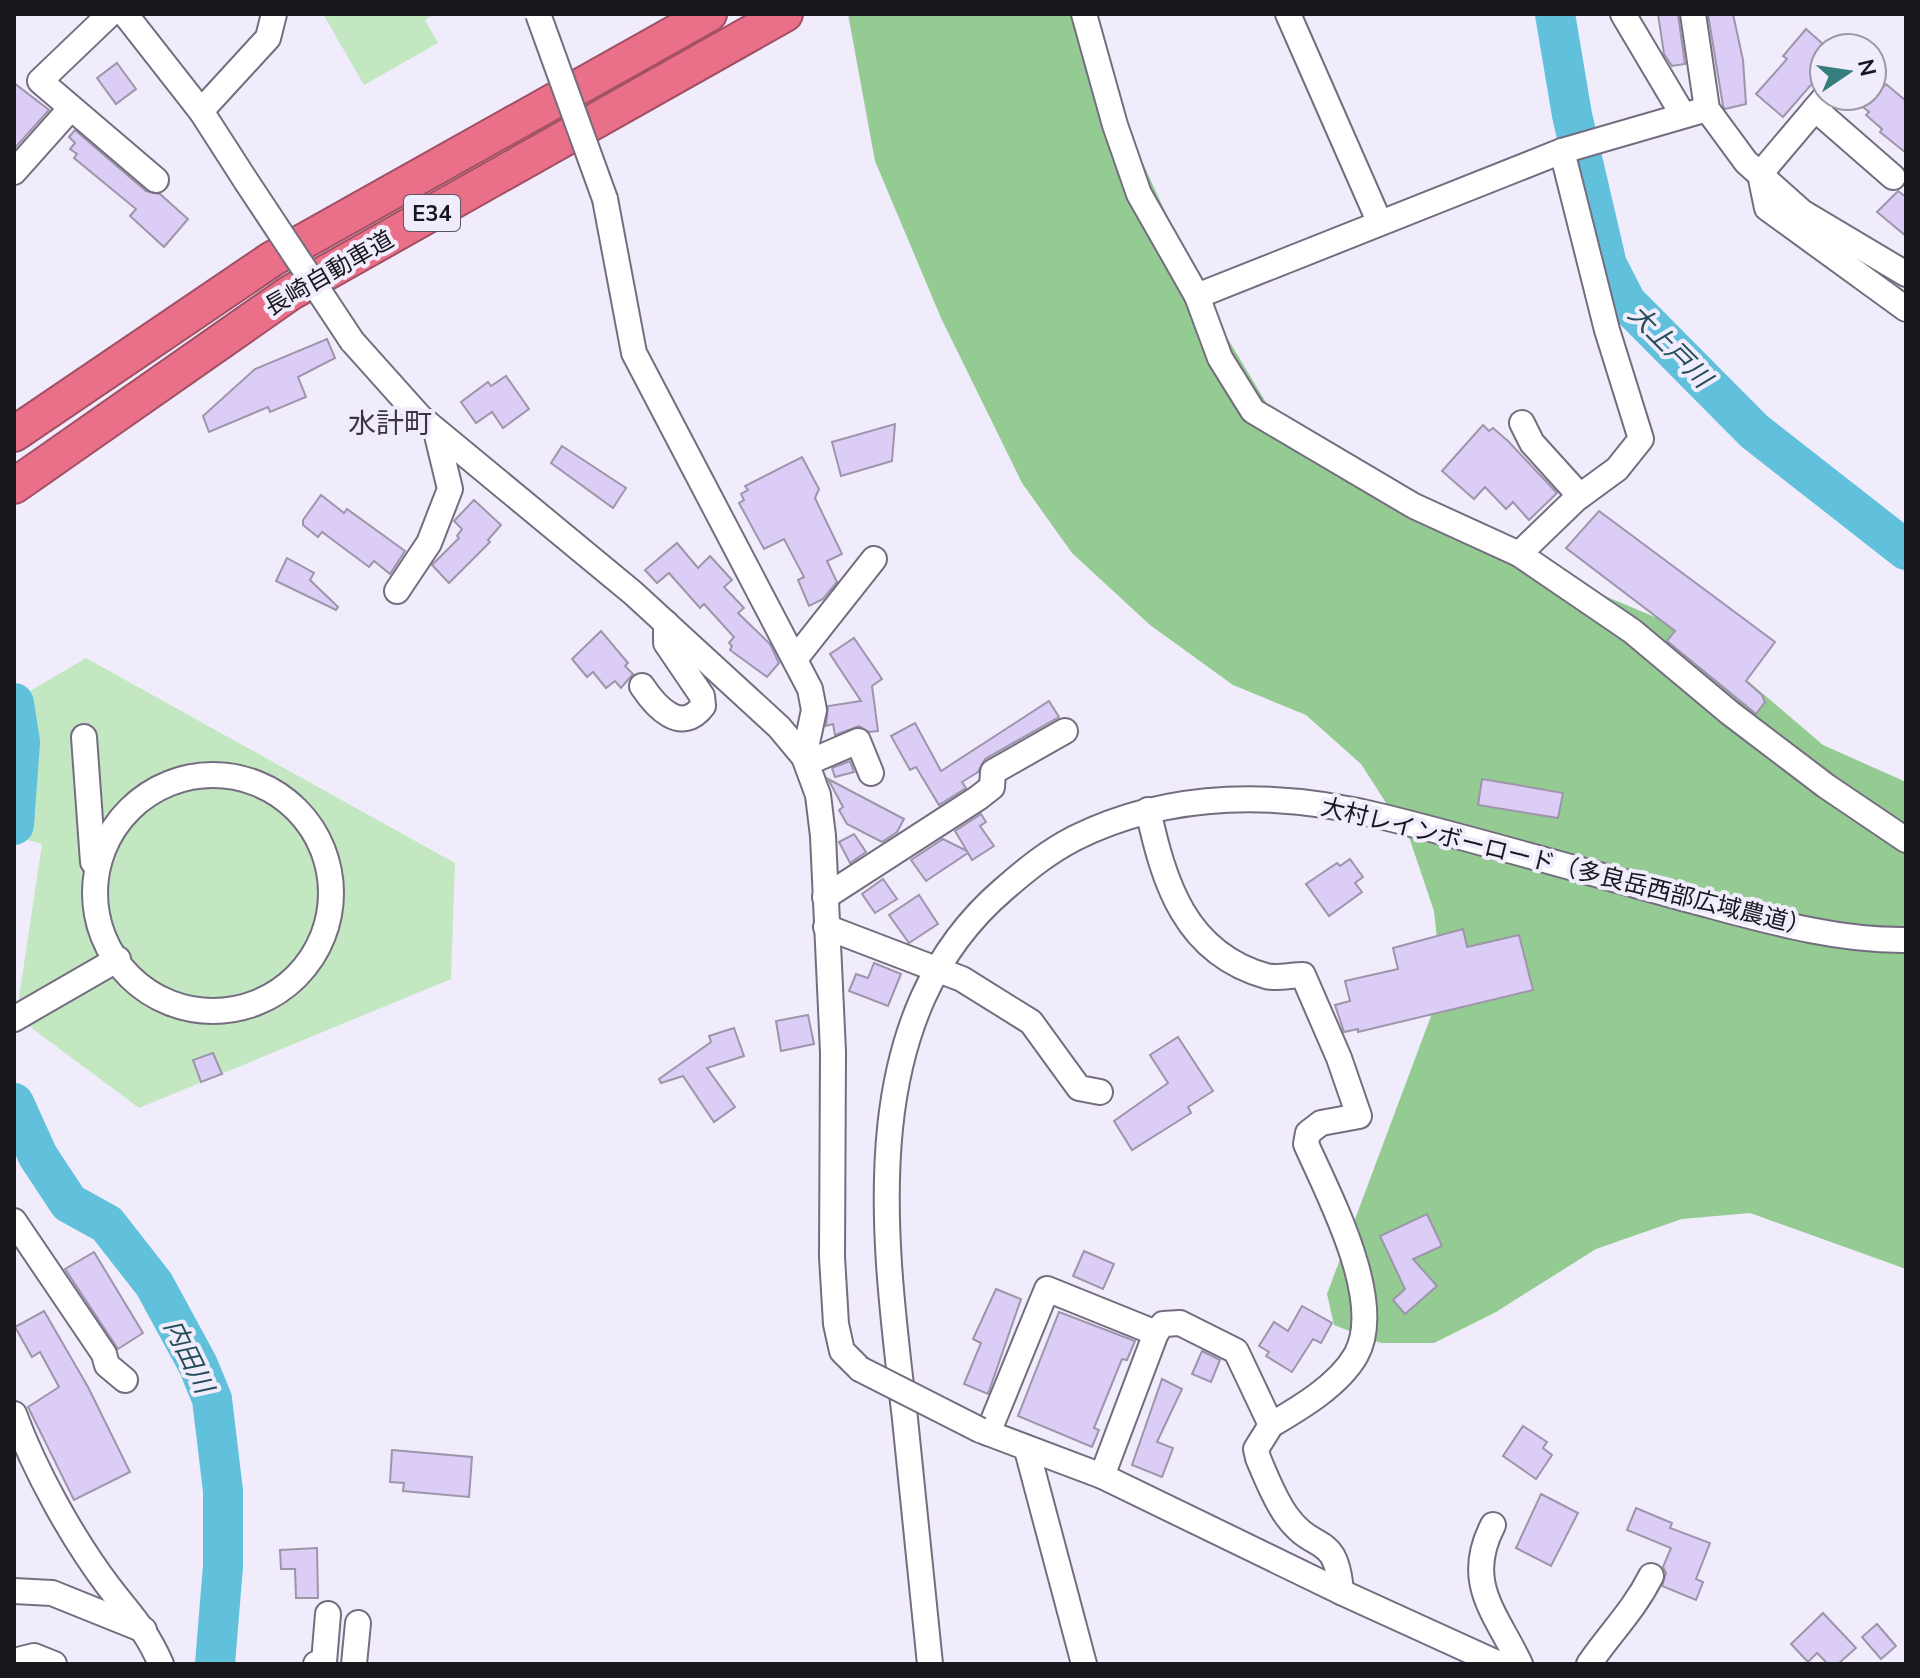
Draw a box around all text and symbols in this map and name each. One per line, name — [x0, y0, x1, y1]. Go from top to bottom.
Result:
north arrow — [1808, 32, 1888, 112]
text: N — [1850, 56, 1883, 79]
road number: E34 — [404, 195, 460, 231]
street label: 長崎自動車道 — [259, 223, 399, 323]
water label: 大上戸川 — [1620, 297, 1721, 398]
district label: 水計町 — [348, 405, 432, 443]
street label: 大村レインボーロード（多良岳西部広域農道） — [1318, 791, 1814, 943]
water label: 内田川 — [156, 1313, 223, 1402]

